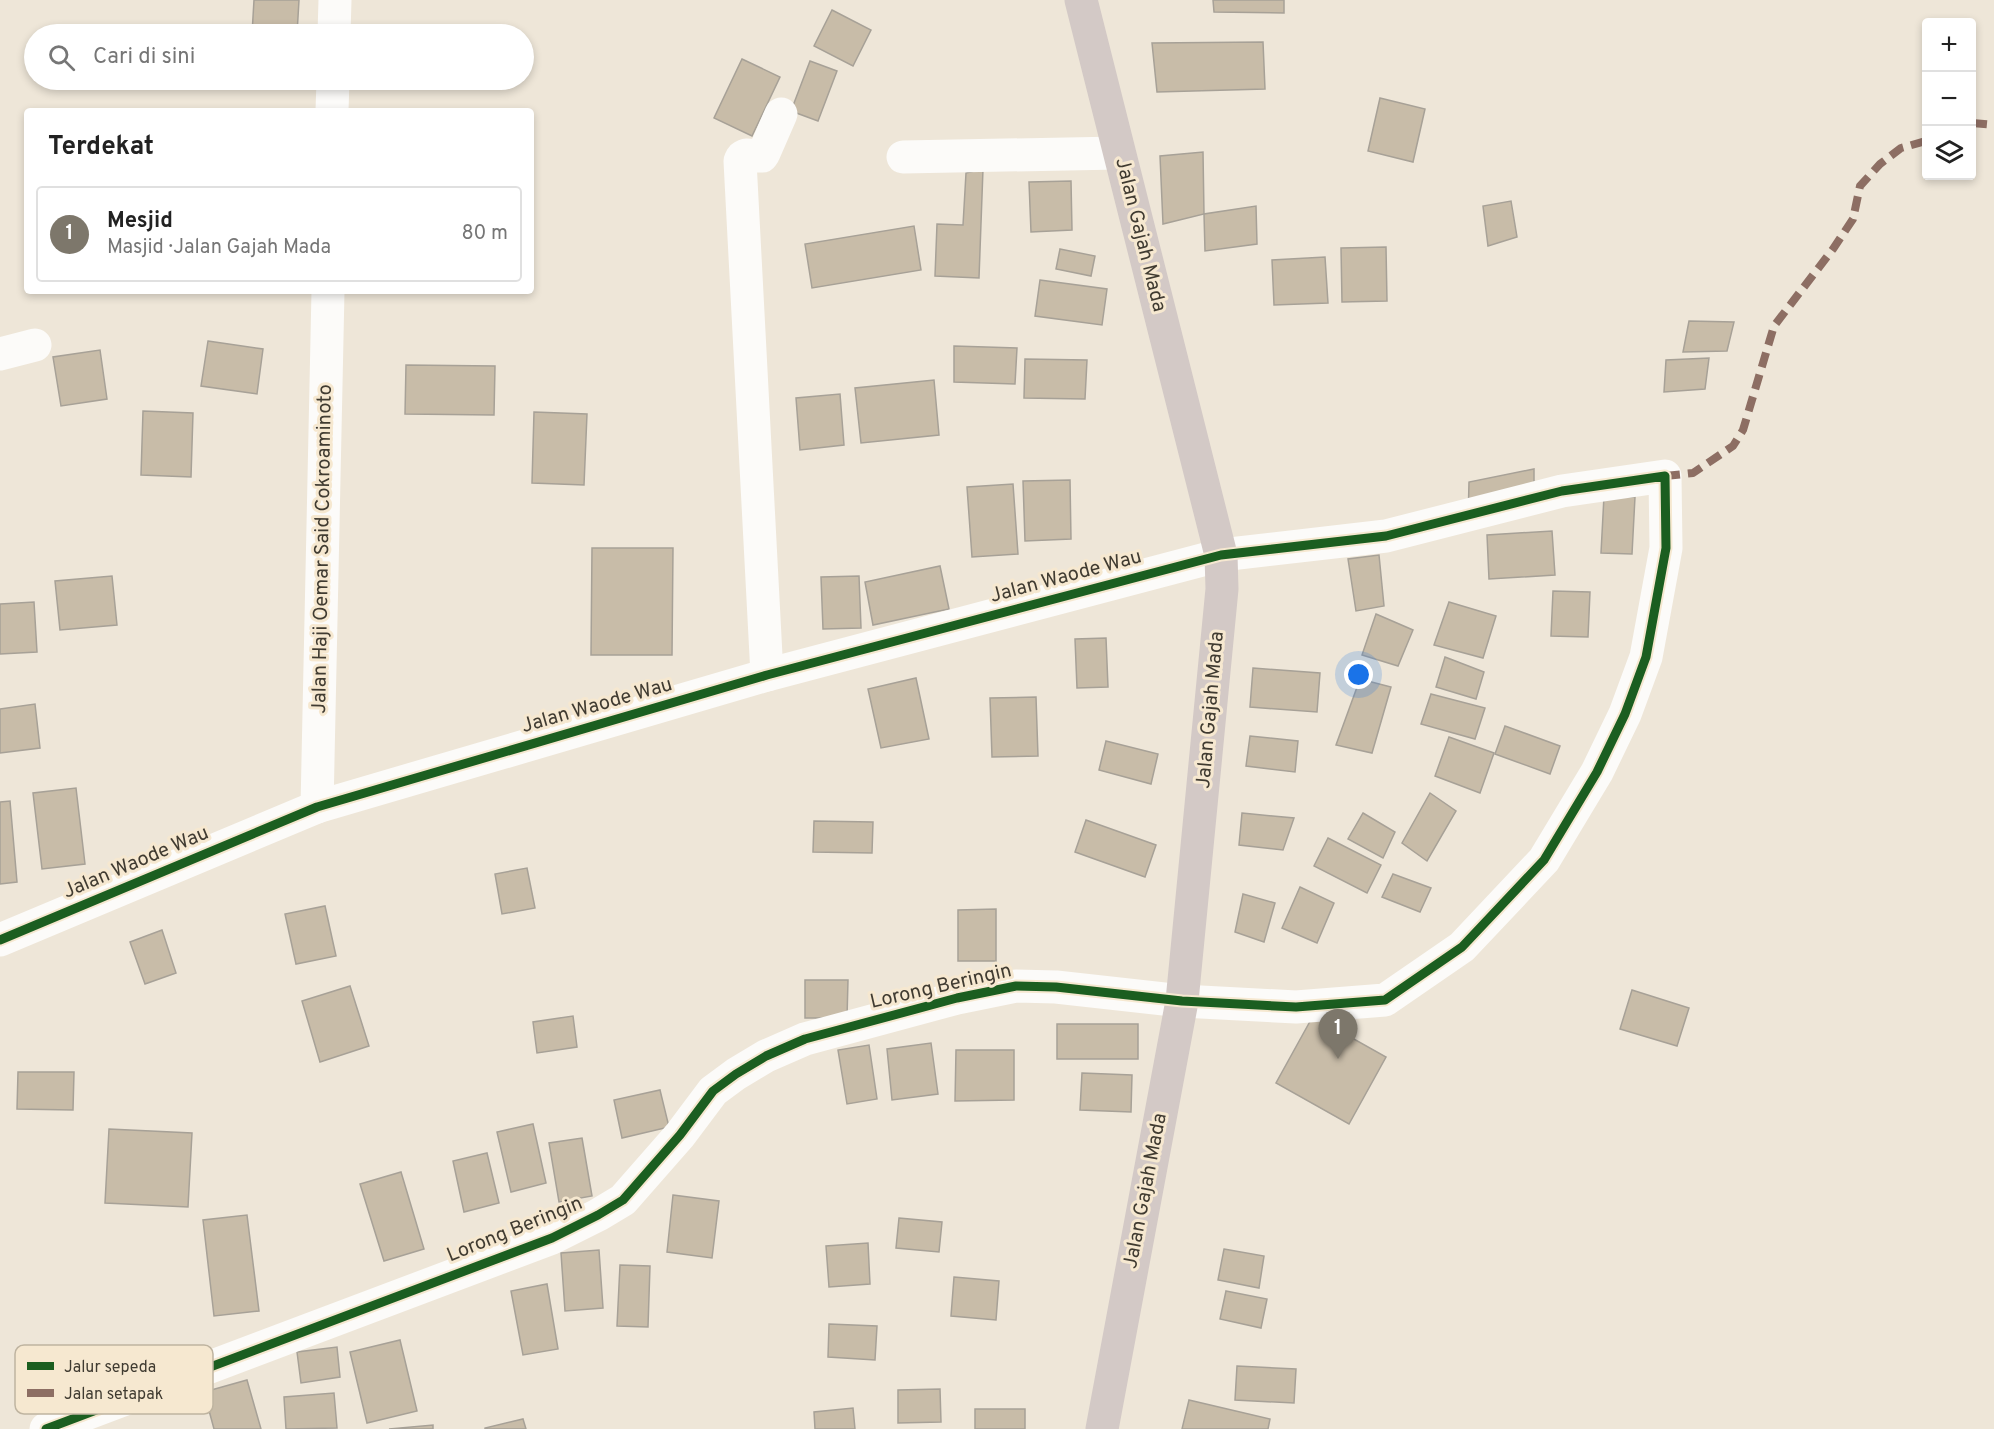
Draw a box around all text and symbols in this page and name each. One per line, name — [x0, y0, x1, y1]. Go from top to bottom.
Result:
map controls — [1922, 18, 1976, 180]
button: + — [1922, 18, 1976, 72]
search box — [24, 24, 534, 90]
icon: search — [45, 41, 78, 74]
text: Cari di sini — [93, 44, 195, 71]
button: − — [1922, 72, 1976, 126]
button: layers — [1922, 126, 1976, 180]
text: Terdekat — [48, 131, 154, 164]
street label: Jalan Gajah Mada — [1108, 155, 1172, 315]
text: Mesjid — [107, 208, 173, 235]
text: 1 — [66, 221, 74, 247]
text: 80 m — [462, 221, 508, 247]
text: Masjid · Jalan Gajah Mada — [107, 235, 331, 261]
street label: Jalan Haji Oemar Said Cokroaminoto — [307, 384, 339, 714]
street label: Jalan Waode Wau — [987, 544, 1145, 610]
street label: Jalan Gajah Mada — [1191, 630, 1231, 790]
your location — [1344, 660, 1373, 689]
street label: Jalan Waode Wau — [518, 672, 676, 740]
street label: Jalan Waode Wau — [59, 821, 213, 905]
street label: Lorong Beringin — [868, 958, 1014, 1016]
pin: 1 — [1318, 1010, 1358, 1059]
street label: Jalan Gajah Mada — [1118, 1111, 1174, 1271]
street label: Lorong Beringin — [443, 1191, 587, 1269]
legend — [15, 1345, 213, 1414]
text: Jalur sepeda — [64, 1358, 156, 1378]
text: Jalan setapak — [64, 1385, 163, 1405]

